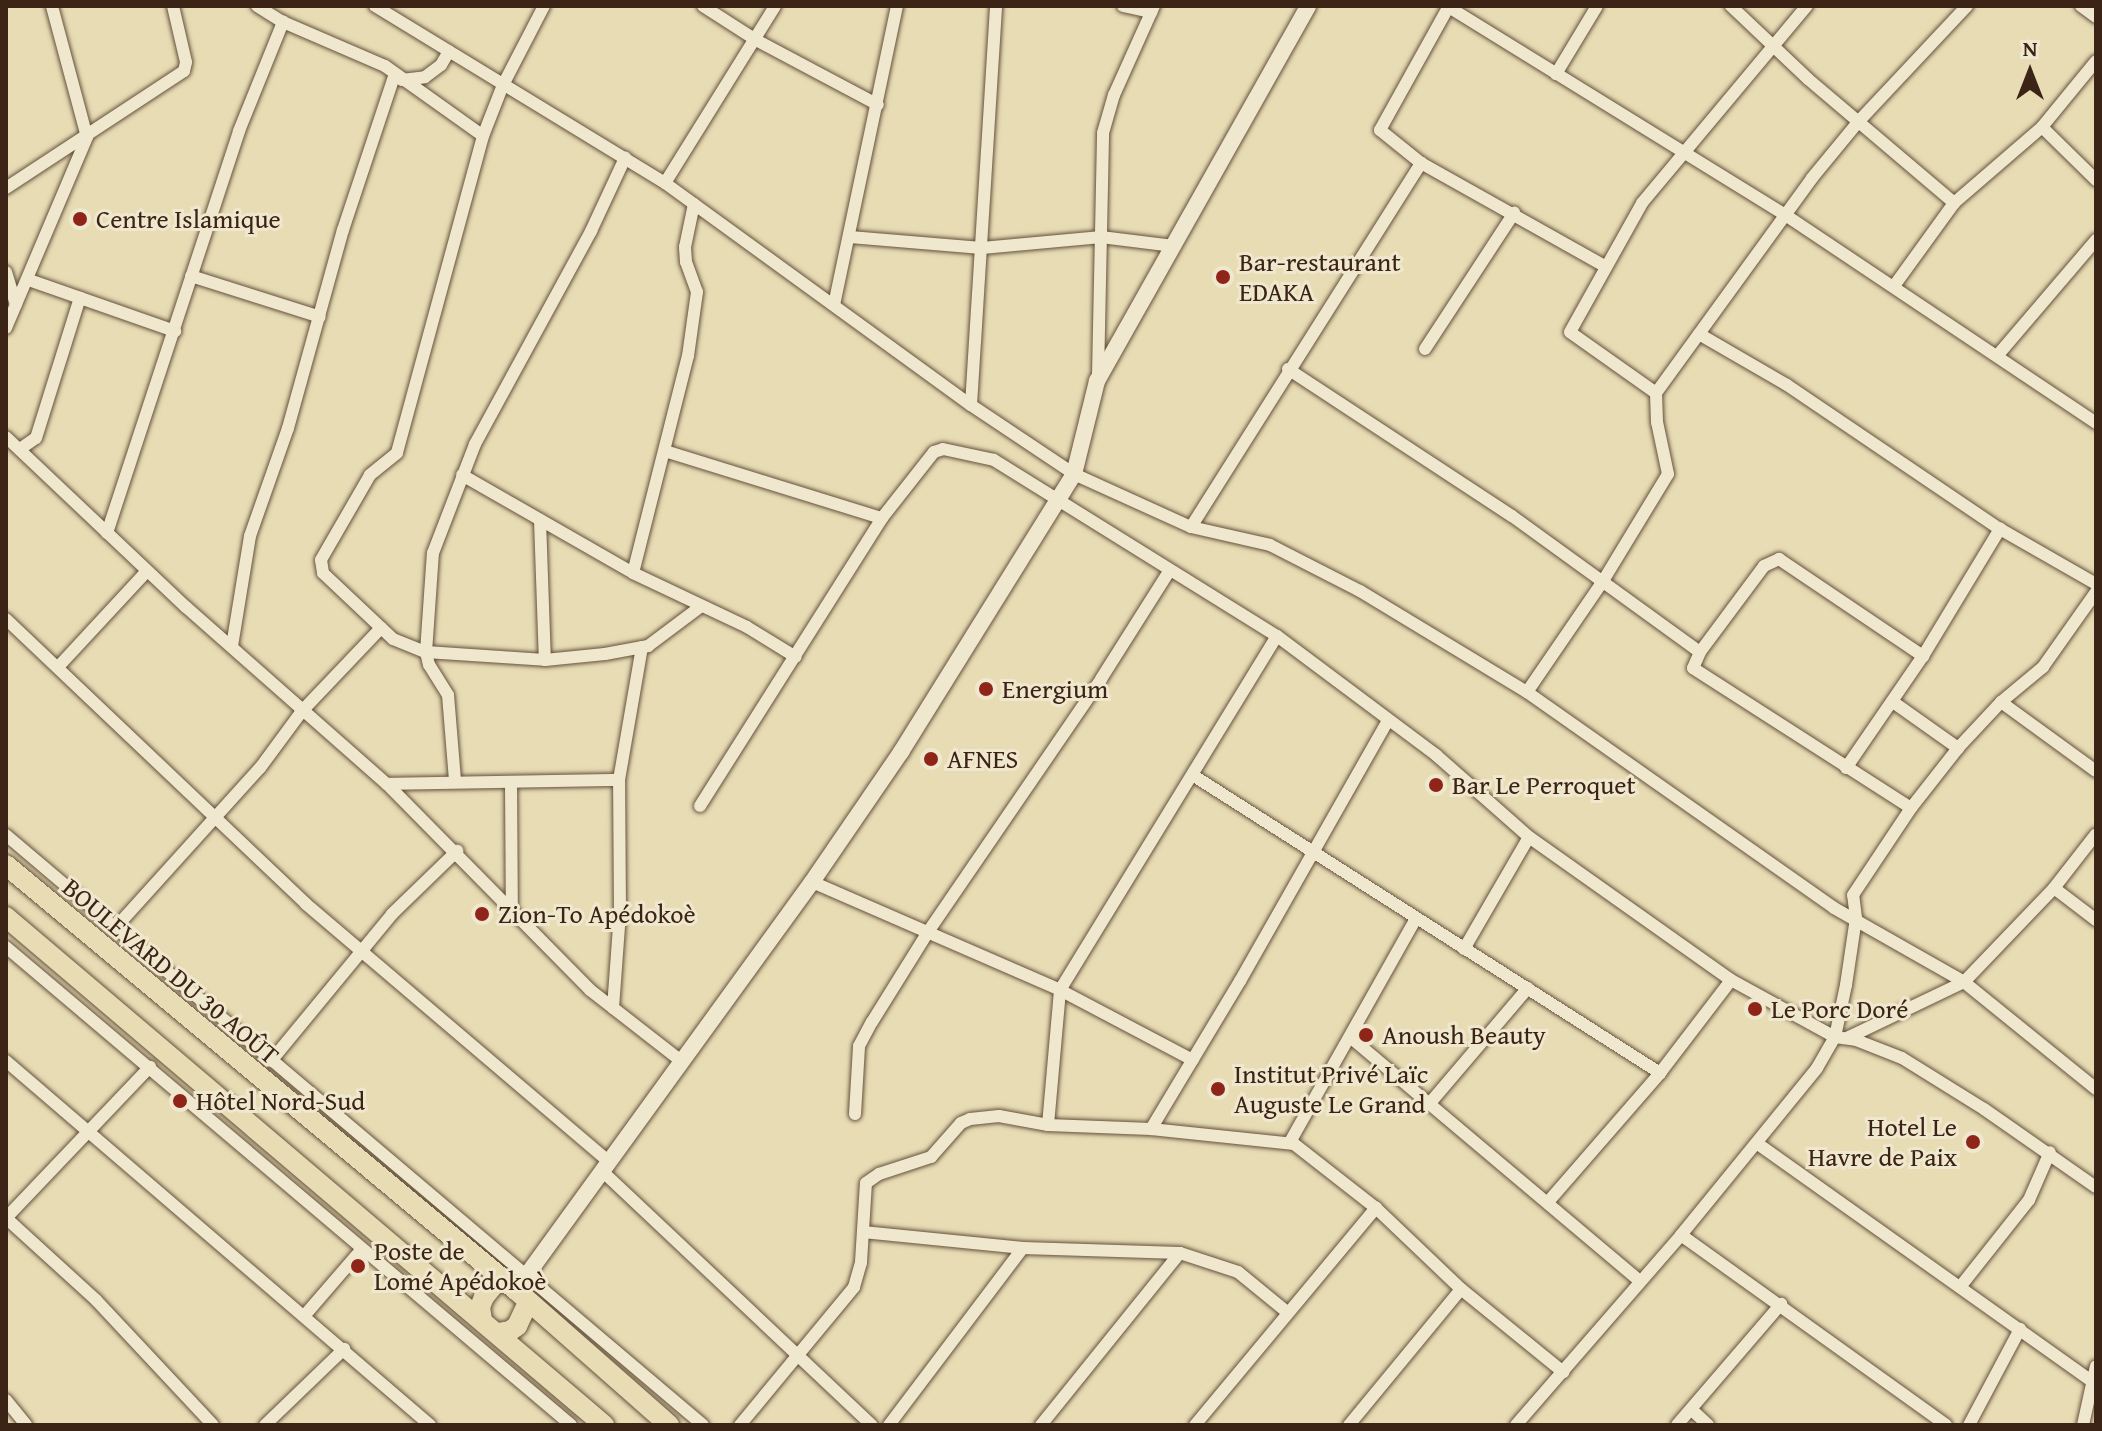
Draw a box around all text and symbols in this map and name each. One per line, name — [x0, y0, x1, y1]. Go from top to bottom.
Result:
north arrow — [1990, 32, 2070, 112]
text: N — [2023, 32, 2037, 64]
place label: Centre Islamique — [96, 203, 281, 235]
marker: Centre Islamique — [71, 210, 89, 228]
place label: Bar-restaurant EDAKA — [1239, 246, 1401, 308]
marker: Bar-restaurant EDAKA — [1214, 268, 1232, 286]
place label: Energium — [1002, 673, 1108, 705]
marker: Energium — [977, 680, 995, 698]
place label: AFNES — [947, 743, 1018, 775]
marker: AFNES — [922, 750, 940, 768]
place label: Bar Le Perroquet — [1452, 769, 1636, 801]
marker: Bar Le Perroquet — [1427, 776, 1445, 794]
street label: BOULEVARD DU 30 AOÛT — [57, 871, 285, 1071]
place label: Zion-To Apédokoè — [498, 898, 696, 930]
marker: Zion-To Apédokoè — [473, 905, 491, 923]
place label: Le Porc Doré — [1771, 993, 1908, 1025]
marker: Le Porc Doré — [1746, 1000, 1764, 1018]
place label: Anoush Beauty — [1382, 1019, 1546, 1051]
marker: Anoush Beauty — [1357, 1026, 1375, 1044]
place label: Institut Privé Laïc Auguste Le Grand — [1234, 1058, 1428, 1120]
marker: Institut Privé Laïc Auguste Le Grand — [1209, 1080, 1227, 1098]
place label: Hôtel Nord-Sud — [196, 1085, 365, 1117]
marker: Hôtel Nord-Sud — [171, 1092, 189, 1110]
place label: Hotel Le Havre de Paix — [1808, 1111, 1957, 1172]
marker: Hotel Le Havre de Paix — [1964, 1133, 1982, 1151]
place label: Poste de Lomé Apédokoè — [374, 1235, 546, 1296]
marker: Poste de Lomé Apédokoè — [349, 1257, 367, 1275]

